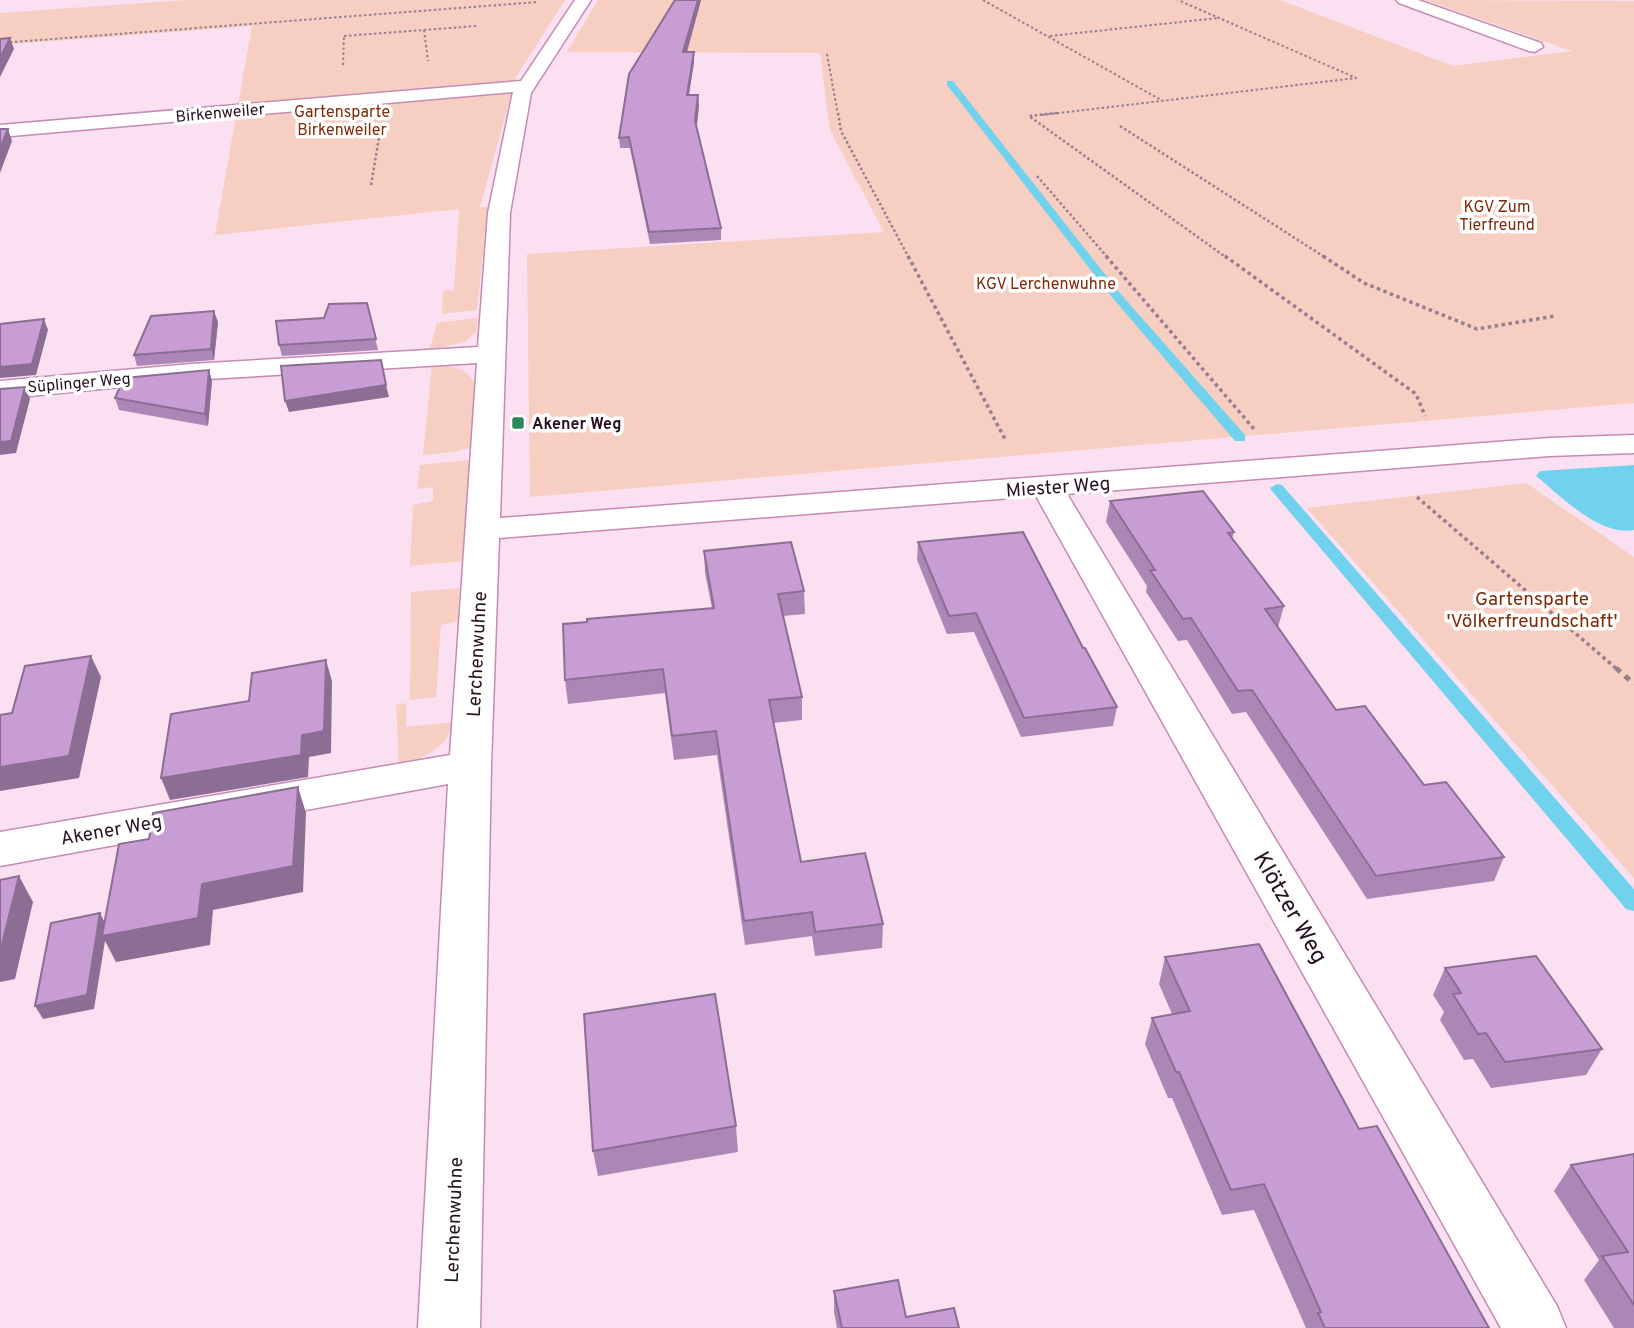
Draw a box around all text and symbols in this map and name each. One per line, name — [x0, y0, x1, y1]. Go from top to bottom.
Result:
street label: Birkenweiler — [175, 100, 266, 128]
park label: Gartensparte Birkenweiler — [294, 103, 390, 141]
park label: KGV Zum Tierfreund — [1459, 198, 1535, 236]
park label: KGV Lerchenwuhne — [976, 275, 1116, 295]
street label: Süplinger Weg — [27, 370, 132, 398]
marker: Akener Weg — [510, 415, 526, 431]
place label: Akener Weg — [532, 415, 622, 435]
street label: Miester Weg — [1005, 472, 1111, 504]
park label: Gartensparte 'Völkerfreundschaft' — [1446, 588, 1618, 634]
street label: Lerchenwuhne — [463, 591, 493, 718]
street label: Akener Weg — [59, 810, 164, 852]
street label: Klötzer Weg — [1245, 847, 1333, 970]
street label: Lerchenwuhne — [441, 1157, 469, 1283]

